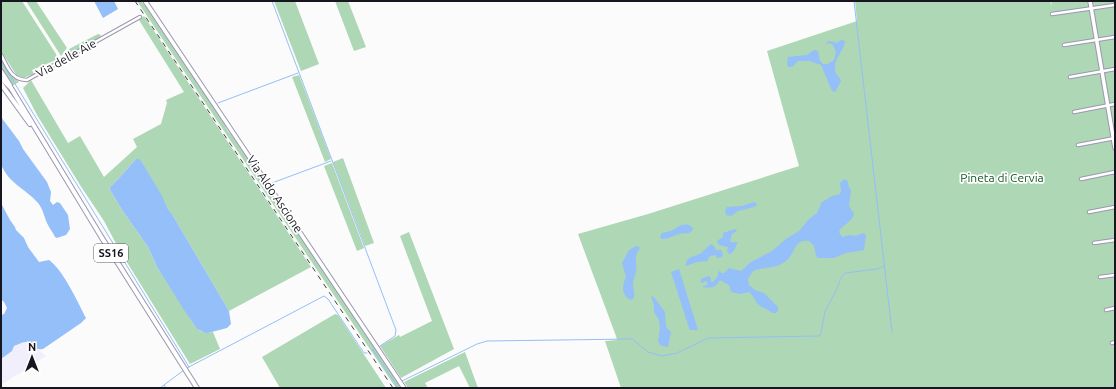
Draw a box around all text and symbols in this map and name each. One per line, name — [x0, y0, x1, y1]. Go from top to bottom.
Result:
street label: Via delle Aie — [34, 36, 98, 80]
street label: Via Aldo Ascione — [245, 153, 305, 235]
park label: Pineta di Cervia — [960, 171, 1044, 184]
road number: SS16 — [94, 244, 128, 262]
north arrow — [12, 337, 52, 377]
text: N — [28, 341, 36, 353]

